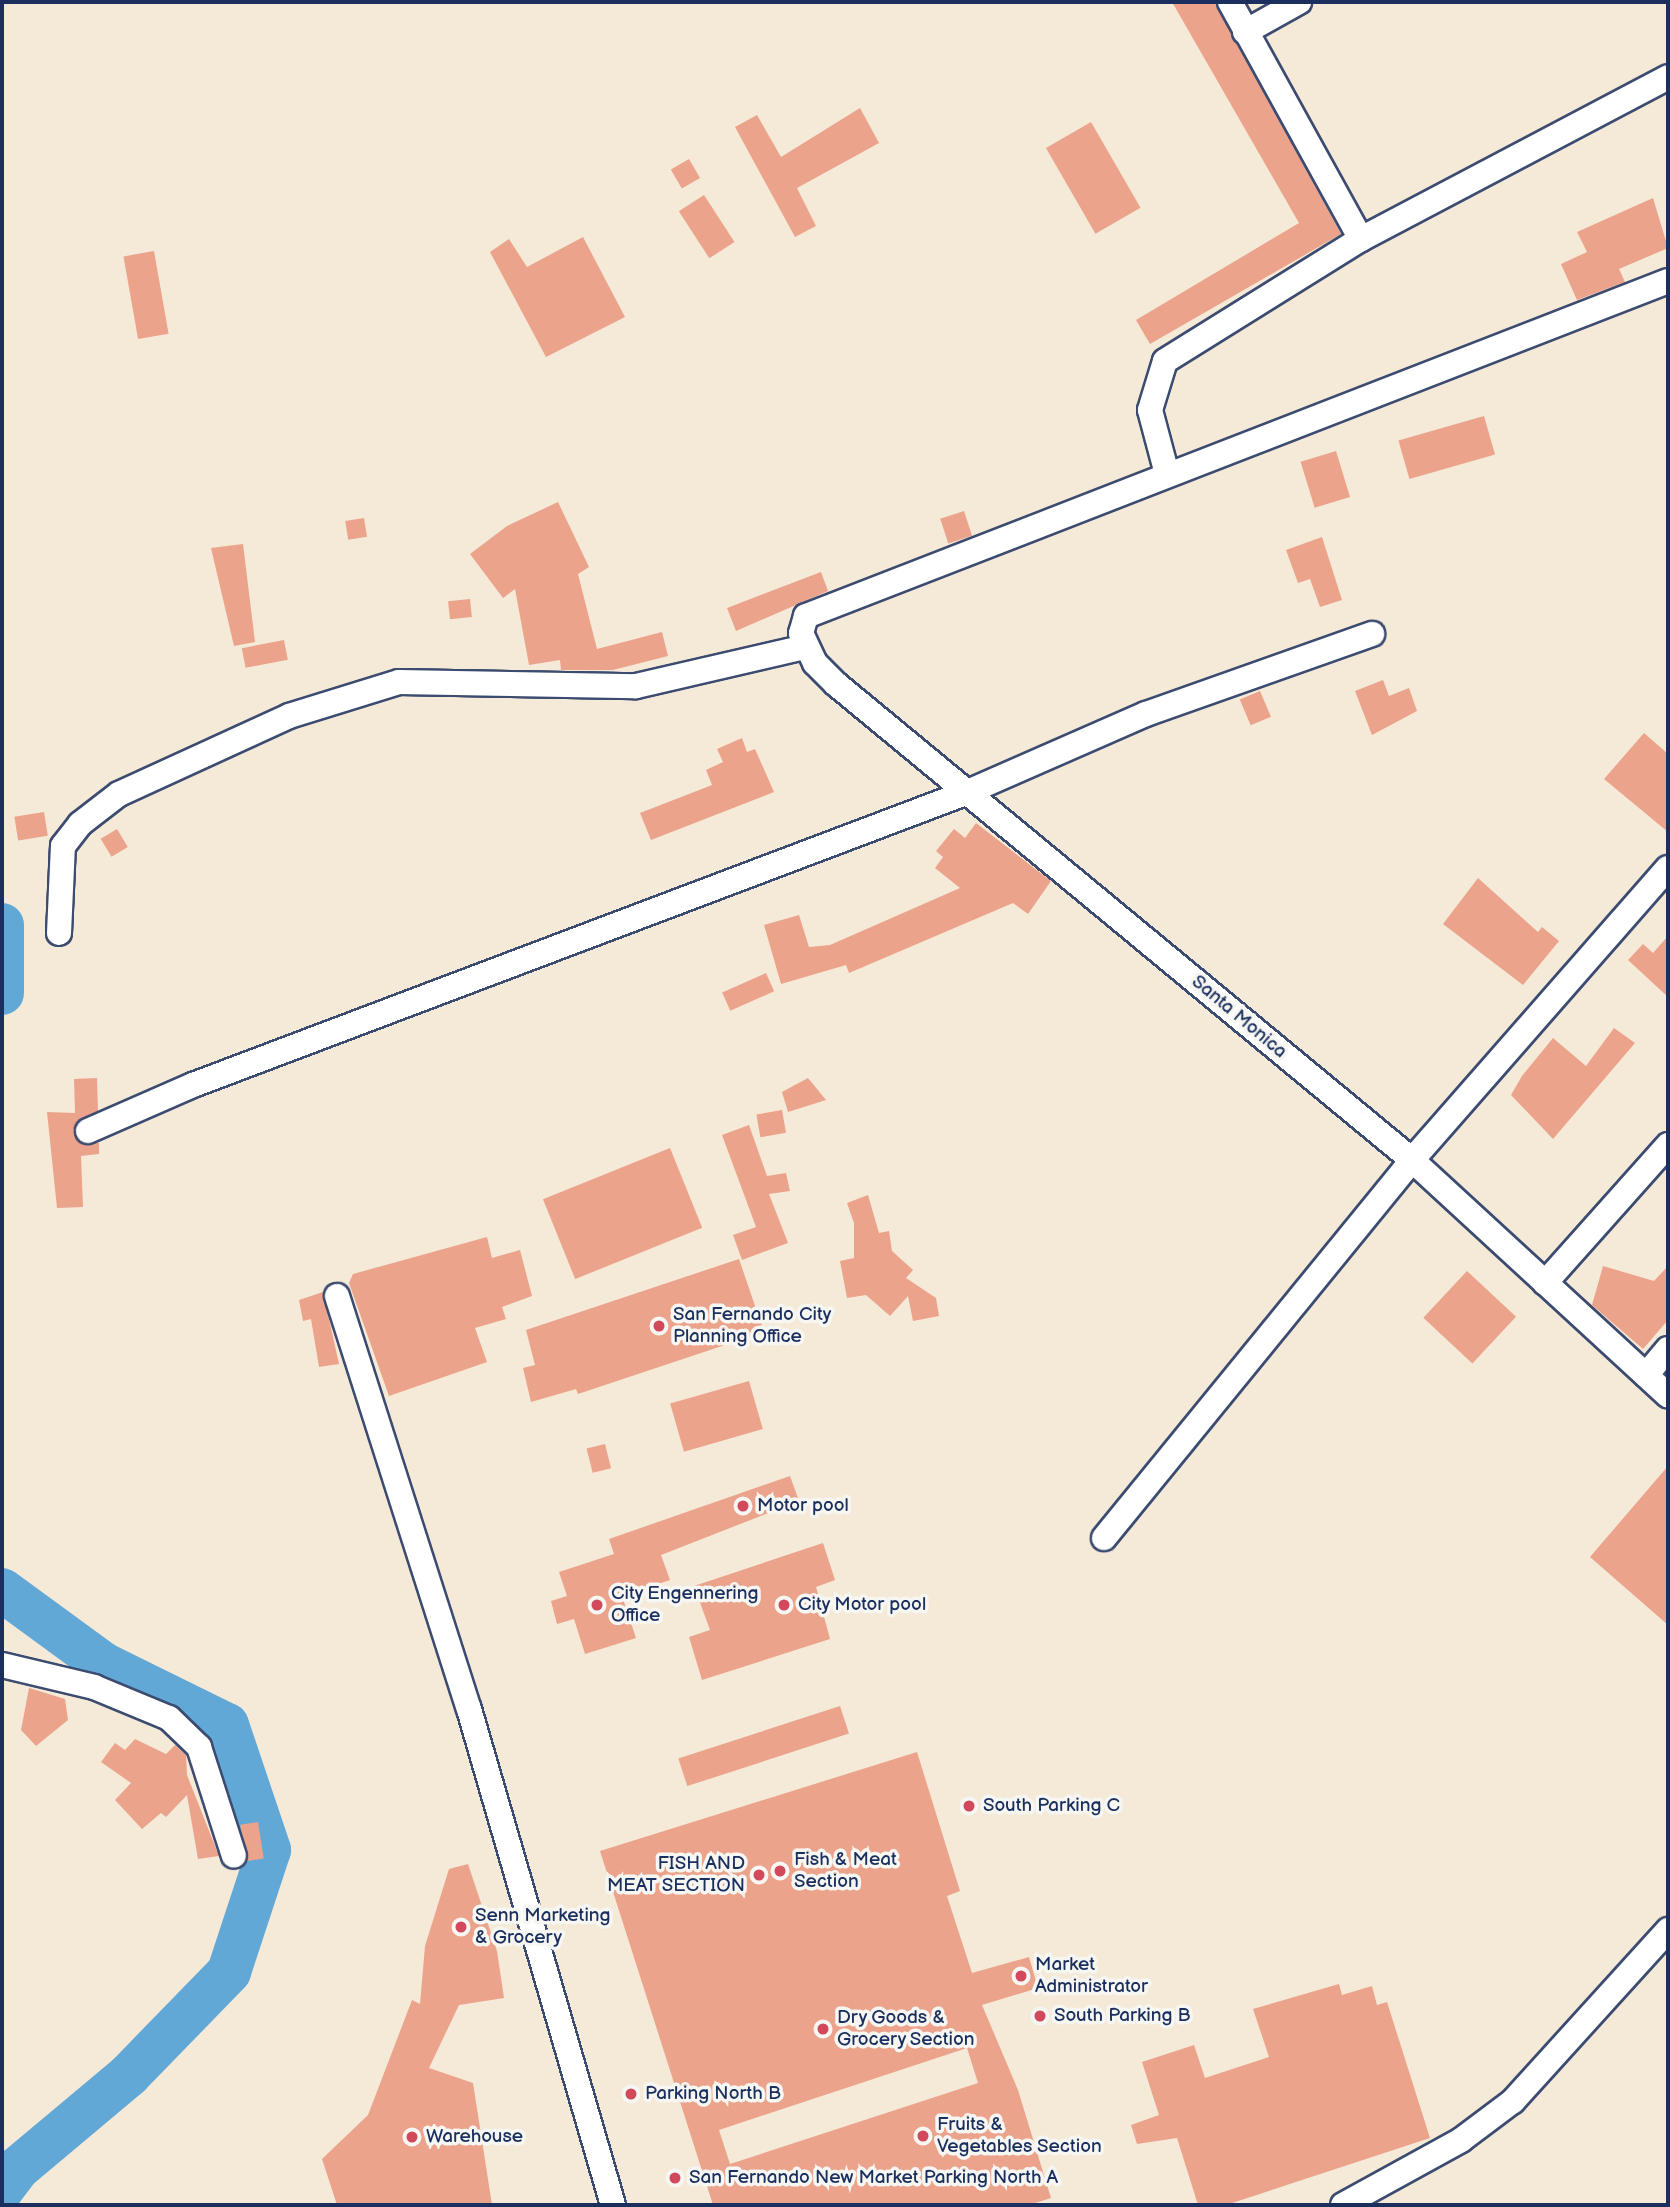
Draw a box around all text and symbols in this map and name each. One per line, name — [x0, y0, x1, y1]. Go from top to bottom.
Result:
street label: Santa Monica — [1187, 971, 1291, 1063]
place label: San Fernando City Planning Office — [673, 1304, 831, 1348]
marker: San Fernando City Planning Office — [651, 1318, 667, 1334]
place label: Motor pool — [757, 1495, 849, 1517]
marker: Motor pool — [735, 1498, 751, 1514]
place label: City Engennering Office — [611, 1583, 760, 1627]
place label: City Motor pool — [798, 1594, 927, 1616]
marker: City Engennering Office — [589, 1597, 605, 1613]
marker: City Motor pool — [776, 1597, 792, 1613]
place label: South Parking C — [983, 1795, 1120, 1817]
marker: South Parking C — [961, 1798, 977, 1814]
place label: Fish & Meat Section — [794, 1849, 897, 1893]
place label: FISH AND MEAT SECTION — [607, 1853, 745, 1897]
marker: Fish & Meat Section — [772, 1863, 788, 1879]
marker: FISH AND MEAT SECTION — [751, 1867, 767, 1883]
place label: Senn Marketing & Grocery — [475, 1905, 611, 1949]
marker: Senn Marketing & Grocery — [453, 1919, 469, 1935]
place label: Market Administrator — [1035, 1954, 1148, 1998]
marker: Market Administrator — [1013, 1968, 1029, 1984]
place label: South Parking B — [1054, 2005, 1191, 2027]
place label: Dry Goods & Grocery Section — [837, 2007, 976, 2051]
marker: South Parking B — [1032, 2008, 1048, 2024]
marker: Dry Goods & Grocery Section — [815, 2021, 831, 2037]
place label: Parking North B — [645, 2083, 781, 2105]
marker: Parking North B — [623, 2086, 639, 2102]
place label: Fruits & Vegetables Section — [937, 2114, 1102, 2158]
place label: Warehouse — [426, 2126, 523, 2148]
marker: Fruits & Vegetables Section — [915, 2128, 931, 2144]
marker: Warehouse — [404, 2129, 420, 2145]
place label: San Fernando New Market Parking North A — [689, 2167, 1058, 2189]
marker: San Fernando New Market Parking North A — [667, 2170, 683, 2186]

